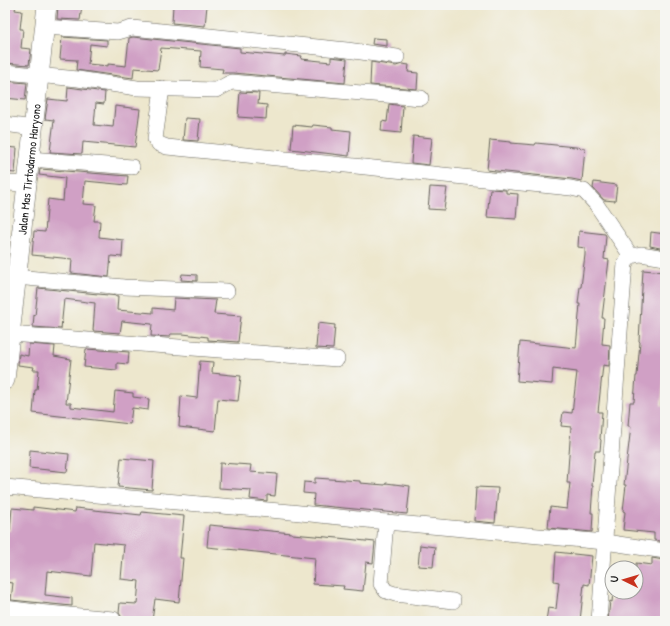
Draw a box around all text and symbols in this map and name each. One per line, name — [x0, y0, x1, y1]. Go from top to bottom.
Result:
street label: Jalan Mas Tirtodarmo Haryono — [13, 103, 44, 236]
north arrow — [604, 560, 644, 600]
text: U — [607, 575, 621, 583]

